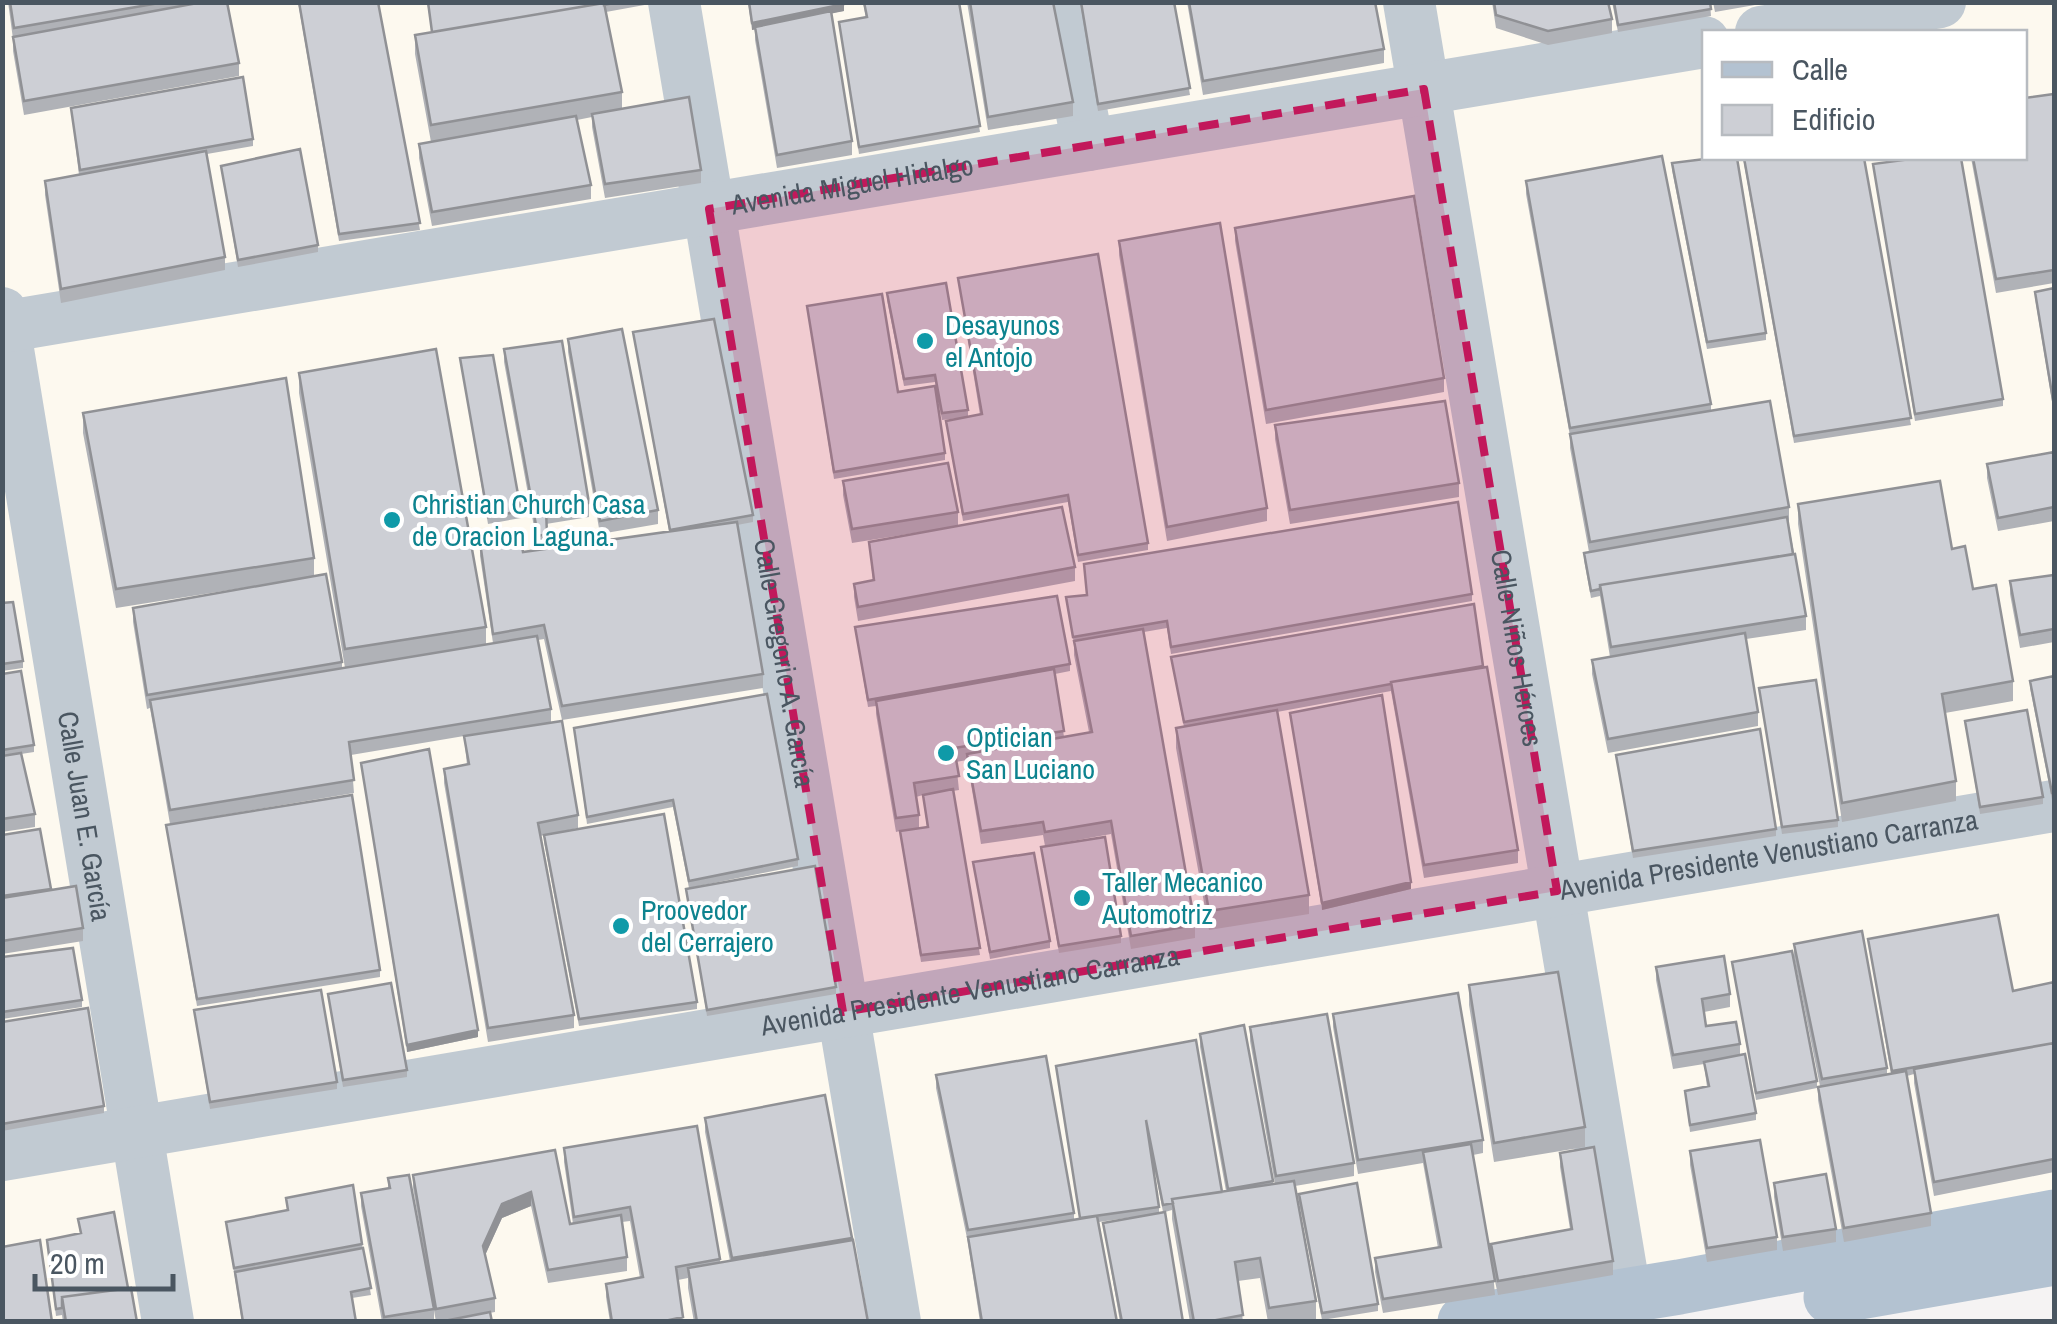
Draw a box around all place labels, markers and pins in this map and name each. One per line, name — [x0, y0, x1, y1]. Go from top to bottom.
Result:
place label: Desayunos el Antojo — [945, 306, 1060, 376]
marker: Desayunos el Antojo — [914, 330, 936, 352]
place label: Christian Church Casa de Oracion Laguna. — [412, 485, 646, 555]
marker: Christian Church Casa de Oracion Laguna. — [381, 509, 403, 531]
place label: Optician San Luciano — [966, 718, 1095, 788]
marker: Optician San Luciano — [935, 742, 957, 764]
place label: Taller Mecanico Automotriz — [1101, 863, 1263, 933]
marker: Taller Mecanico Automotriz — [1071, 887, 1093, 909]
place label: Proovedor del Cerrajero — [641, 891, 774, 961]
marker: Proovedor del Cerrajero — [610, 915, 632, 937]

